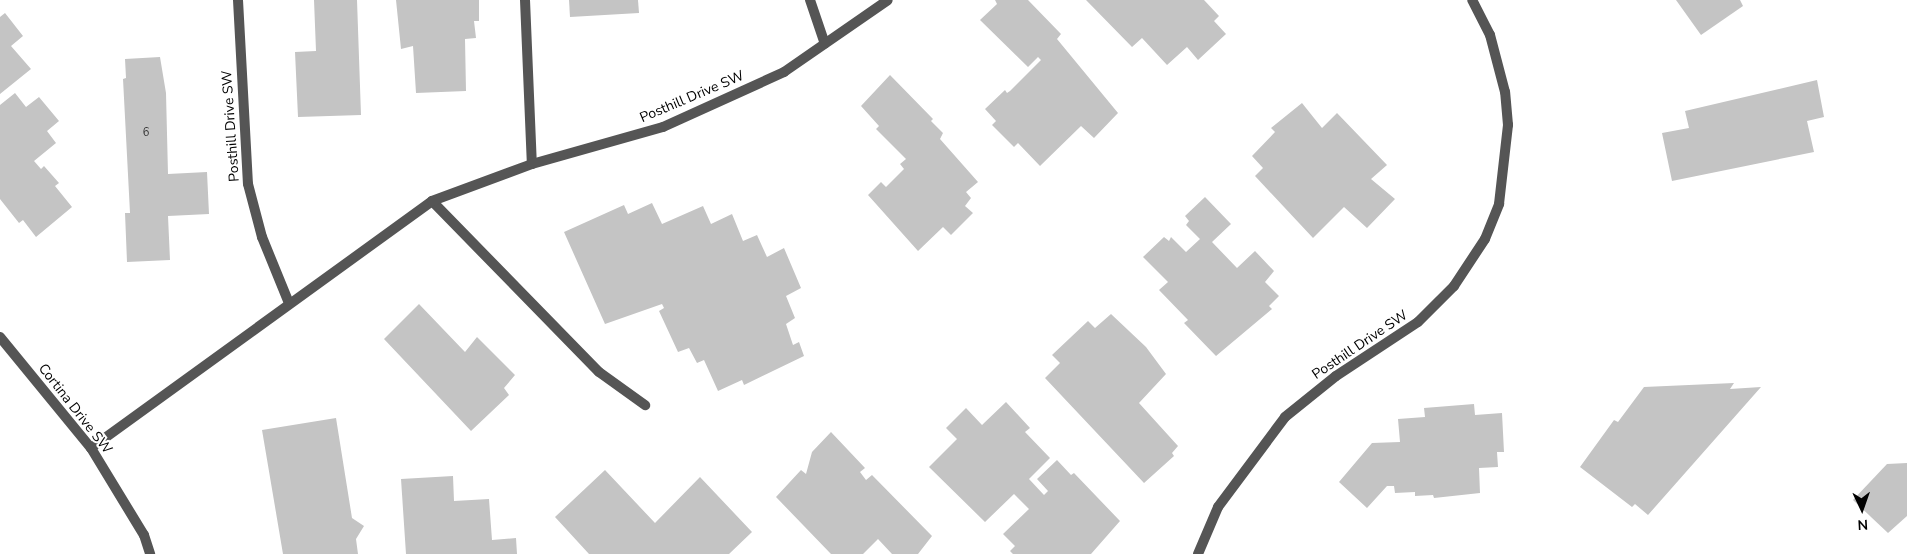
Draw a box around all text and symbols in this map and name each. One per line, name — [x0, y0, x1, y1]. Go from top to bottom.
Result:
street label: Posthill Drive SW — [637, 67, 747, 127]
street label: Posthill Drive SW — [219, 70, 243, 182]
house number: 6 — [143, 126, 149, 140]
street label: Posthill Drive SW — [1309, 307, 1411, 383]
street label: Cortina Drive SW — [35, 361, 115, 457]
north arrow — [1837, 484, 1887, 534]
text: N — [1857, 515, 1869, 534]

